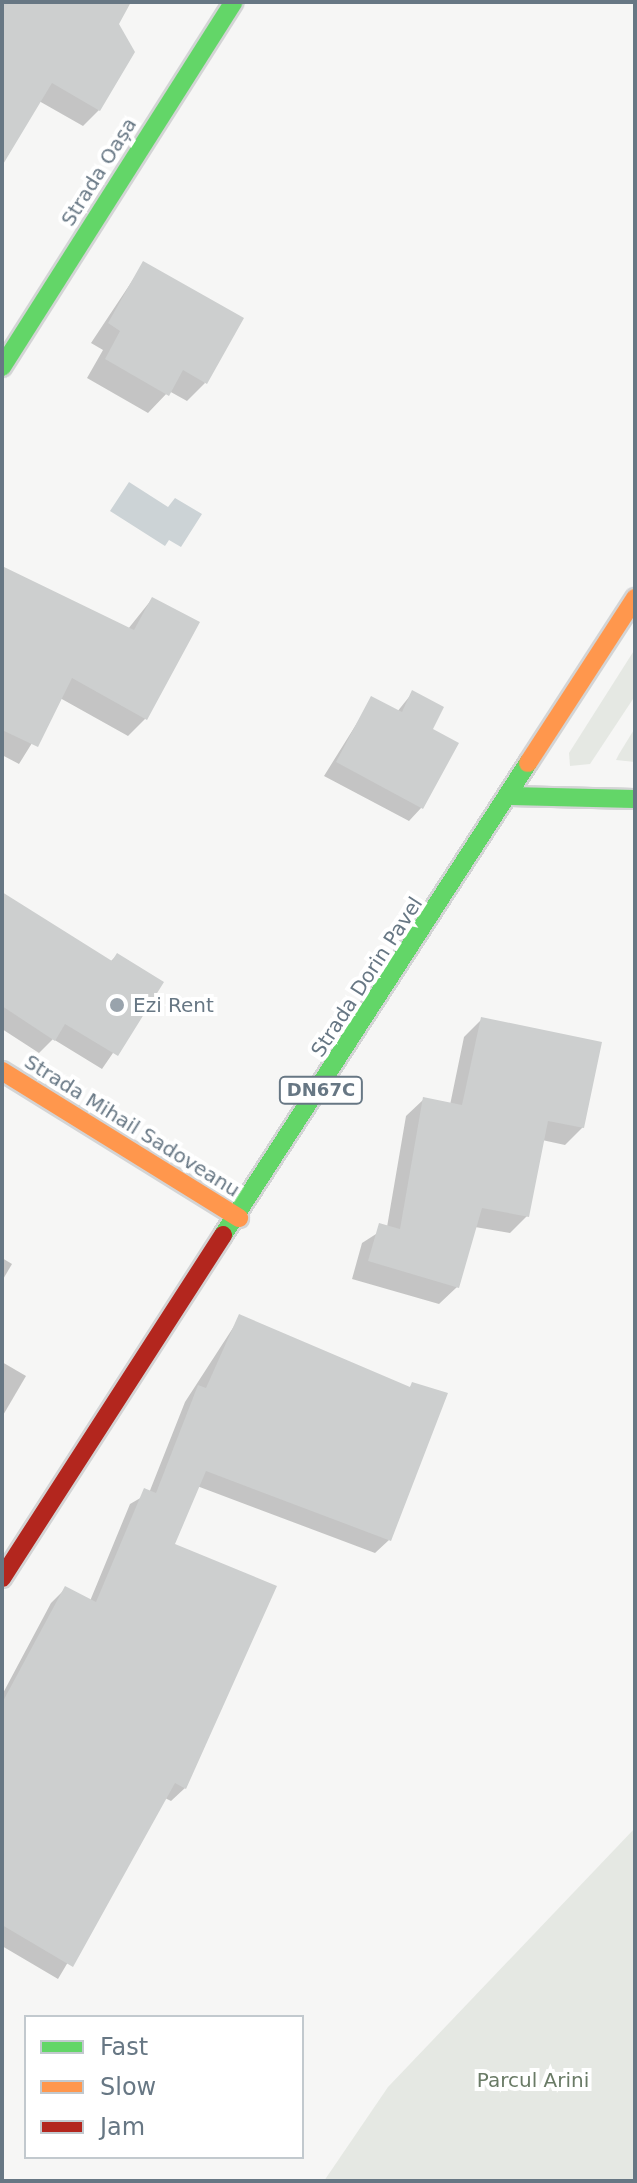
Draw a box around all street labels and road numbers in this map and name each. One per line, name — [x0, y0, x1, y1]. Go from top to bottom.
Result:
street label: Strada Oașa — [56, 113, 142, 231]
street label: Strada Dorin Pavel — [306, 893, 428, 1061]
street label: Strada Mihail Sadoveanu — [20, 1050, 244, 1202]
road number: DN67C — [277, 1076, 365, 1104]

